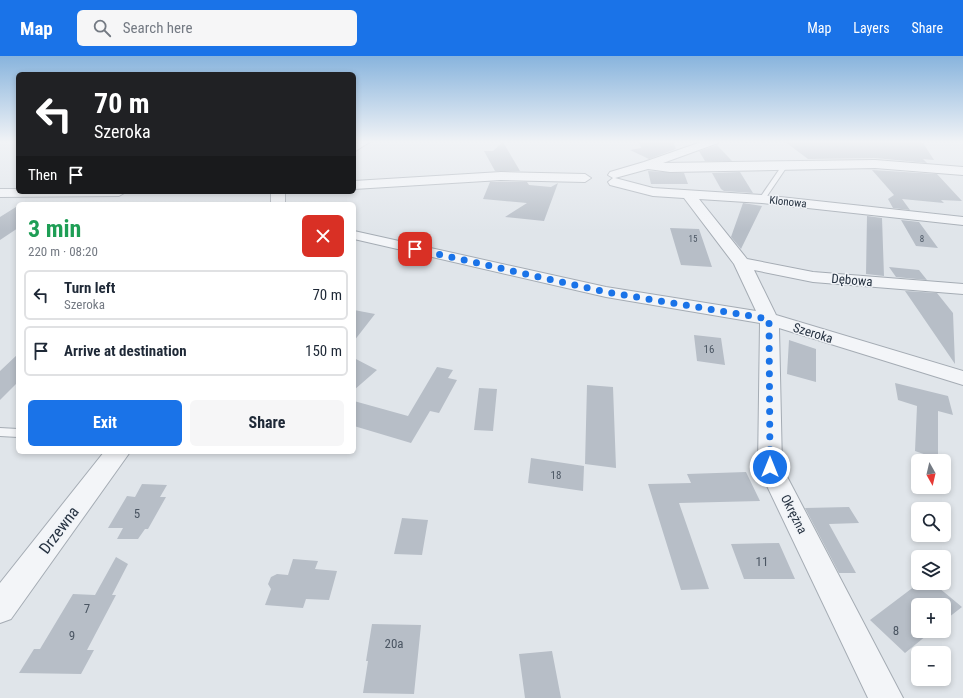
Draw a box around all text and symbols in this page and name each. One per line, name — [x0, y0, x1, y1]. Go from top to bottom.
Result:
search box — [77, 10, 357, 46]
text: Map — [20, 17, 53, 40]
icon: search — [91, 17, 113, 39]
text: Search here — [123, 19, 193, 37]
text: Map — [807, 20, 831, 36]
text: Layers — [853, 20, 890, 36]
text: Share — [912, 20, 943, 36]
text: 70 m — [94, 87, 150, 120]
icon: left — [28, 88, 80, 140]
text: Szeroka — [94, 121, 151, 142]
icon: arrive — [65, 164, 87, 186]
text: Then — [28, 166, 57, 184]
street label: Klonowa — [769, 194, 807, 210]
text: 3 min — [28, 215, 81, 243]
button: close — [302, 215, 344, 257]
pin — [398, 232, 432, 266]
house number: 15 — [689, 234, 698, 244]
house number: 8 — [920, 234, 924, 244]
icon: arrive — [404, 238, 426, 260]
text: 220 m · 08:20 — [28, 244, 98, 259]
street label: Dębowa — [831, 271, 873, 289]
text: Turn left — [64, 279, 115, 297]
icon: left — [30, 284, 52, 306]
text: 70 m — [312, 286, 342, 304]
text: Szeroka — [64, 297, 105, 312]
street label: Szeroka — [791, 320, 835, 346]
icon: arrive — [30, 340, 52, 362]
text: Arrive at destination — [64, 342, 187, 360]
text: 150 m — [305, 342, 342, 360]
house number: 16 — [704, 343, 714, 356]
button: Exit — [28, 400, 182, 446]
button: Share — [190, 400, 344, 446]
position arrow — [749, 446, 791, 488]
north arrow — [911, 454, 951, 494]
map controls — [911, 454, 951, 686]
house number: 18 — [551, 469, 561, 482]
street label: Okrężna — [778, 492, 810, 536]
button: search — [911, 502, 951, 542]
street label: Drzewna — [35, 503, 83, 557]
house number: 5 — [134, 506, 140, 521]
button: layers — [911, 550, 951, 590]
house number: 11 — [756, 554, 768, 569]
button: + — [911, 598, 951, 638]
house number: 7 — [84, 601, 90, 616]
house number: 8 — [893, 623, 899, 638]
house number: 9 — [69, 628, 75, 643]
house number: 20a — [384, 636, 404, 651]
button: − — [911, 646, 951, 686]

